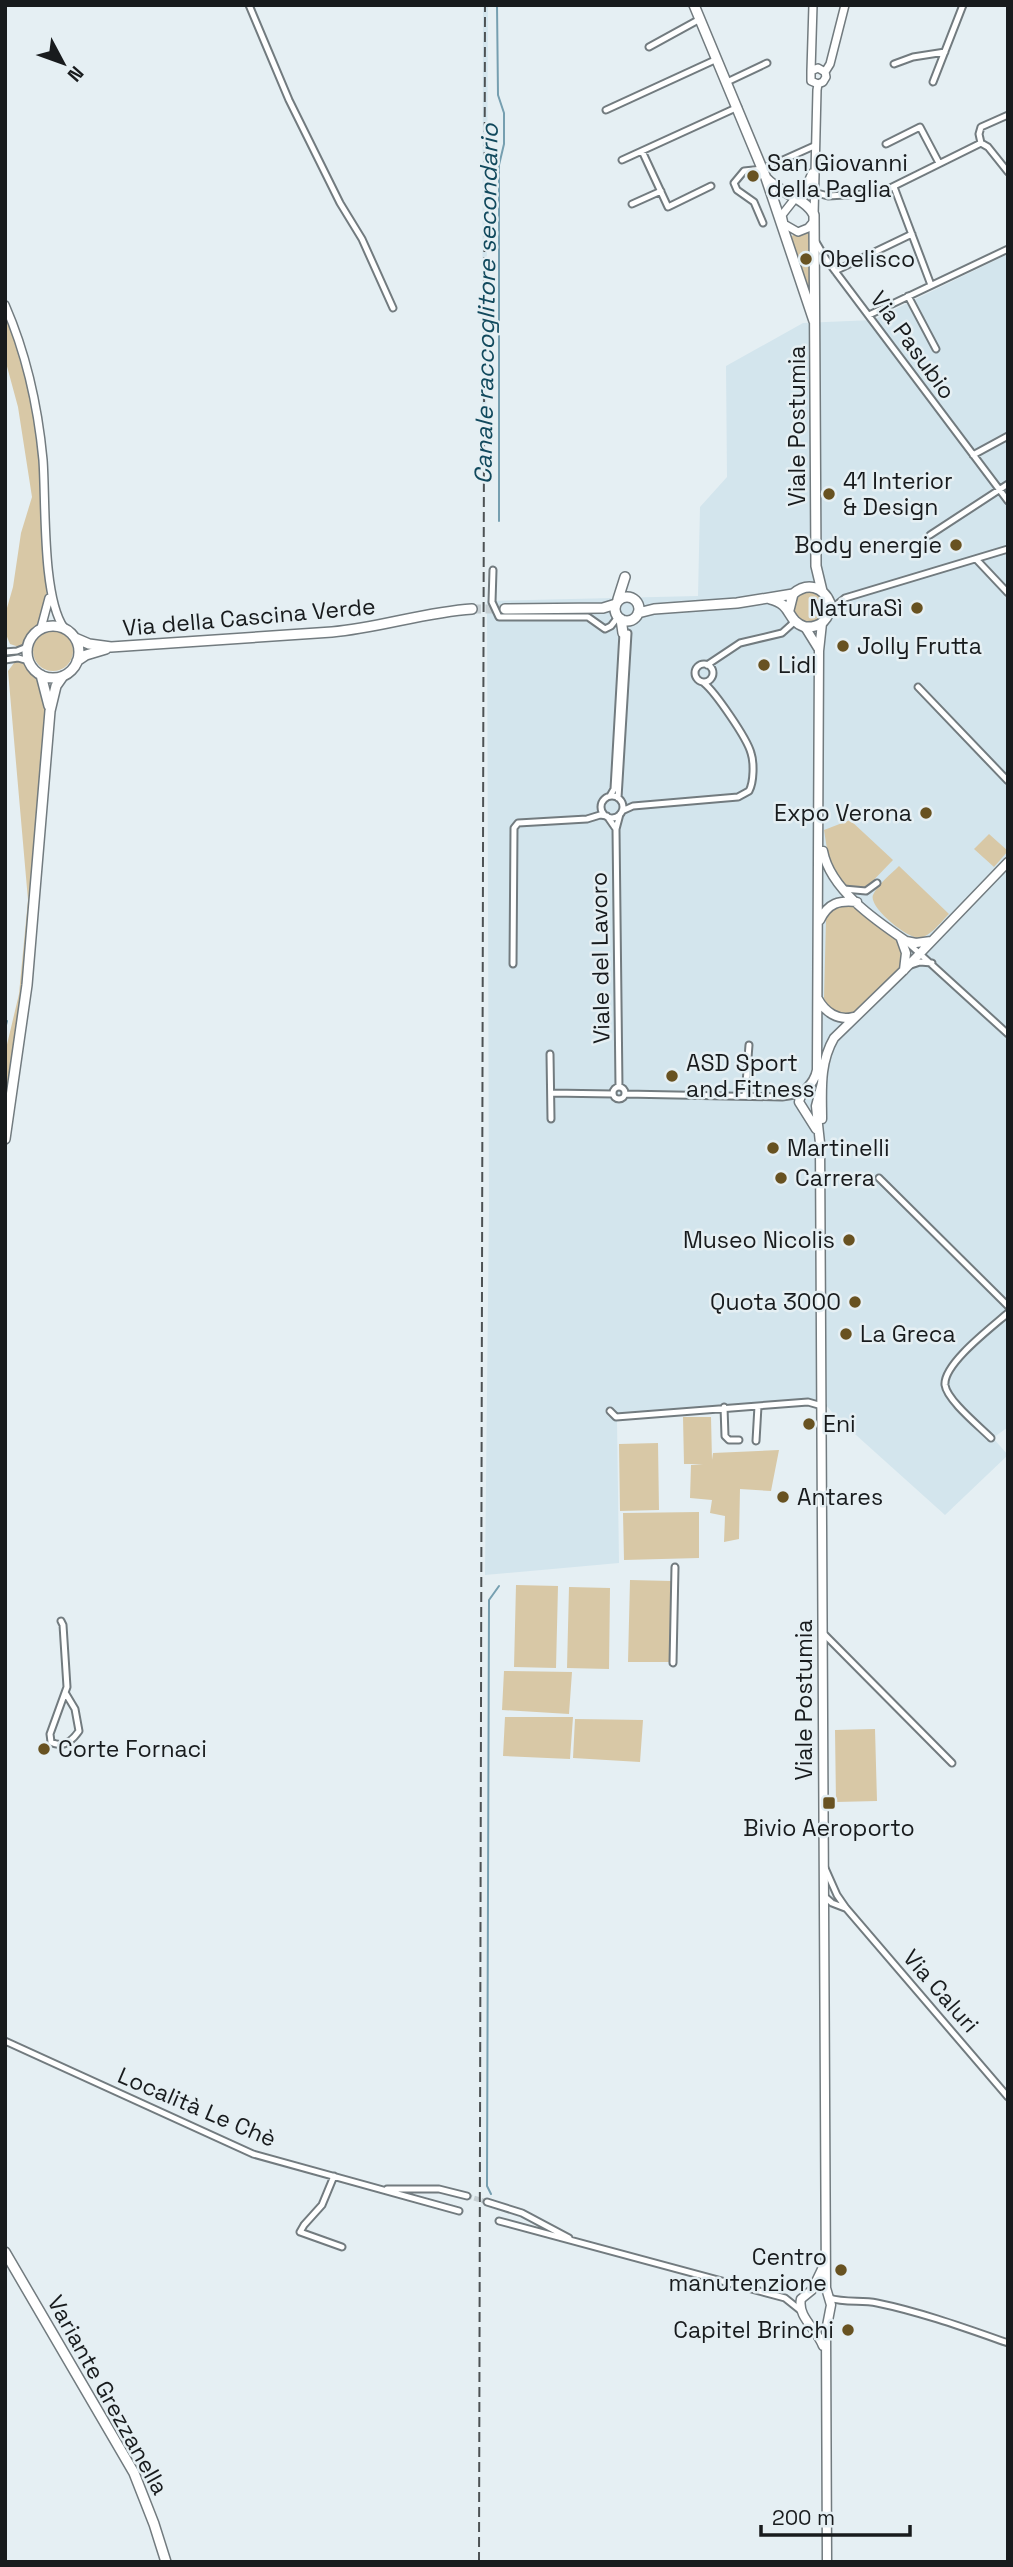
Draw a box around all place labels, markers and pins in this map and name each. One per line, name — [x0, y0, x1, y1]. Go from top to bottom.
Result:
place label: San Giovanni della Paglia — [767, 148, 908, 204]
marker: San Giovanni della Paglia — [745, 168, 761, 184]
place label: Obelisco — [820, 244, 915, 274]
marker: Obelisco — [798, 251, 814, 267]
place label: 41 Interior & Design — [843, 466, 953, 522]
marker: 41 Interior & Design — [821, 486, 837, 502]
place label: Body energie — [794, 530, 942, 560]
marker: Body energie — [948, 537, 964, 553]
place label: NaturaSì — [809, 593, 903, 623]
marker: NaturaSì — [909, 600, 925, 616]
place label: Jolly Frutta — [857, 631, 982, 661]
marker: Jolly Frutta — [835, 638, 851, 654]
place label: Lidl — [778, 650, 817, 680]
marker: Lidl — [756, 657, 772, 673]
place label: Expo Verona — [774, 798, 912, 828]
marker: Expo Verona — [918, 805, 934, 821]
place label: ASD Sport and Fitness — [686, 1048, 815, 1104]
marker: ASD Sport and Fitness — [664, 1068, 680, 1084]
place label: Martinelli — [787, 1133, 890, 1163]
marker: Martinelli — [765, 1140, 781, 1156]
place label: Carrera — [795, 1163, 875, 1193]
marker: Carrera — [773, 1170, 789, 1186]
place label: Museo Nicolis — [683, 1225, 835, 1255]
marker: Museo Nicolis — [841, 1232, 857, 1248]
place label: Quota 3000 — [710, 1287, 841, 1317]
marker: Quota 3000 — [847, 1294, 863, 1310]
place label: La Greca — [860, 1319, 956, 1349]
marker: La Greca — [838, 1326, 854, 1342]
place label: Eni — [823, 1409, 856, 1439]
marker: Eni — [801, 1416, 817, 1432]
place label: Antares — [797, 1482, 883, 1512]
marker: Antares — [775, 1489, 791, 1505]
place label: Corte Fornaci — [58, 1734, 207, 1764]
marker: Corte Fornaci — [36, 1741, 52, 1757]
marker: Bivio Aeroporto — [821, 1795, 837, 1811]
place label: Bivio Aeroporto — [743, 1813, 915, 1843]
place label: Centro manutenzione — [669, 2242, 827, 2298]
marker: Centro manutenzione — [833, 2262, 849, 2278]
place label: Capitel Brinchi — [673, 2315, 834, 2345]
marker: Capitel Brinchi — [840, 2322, 856, 2338]

